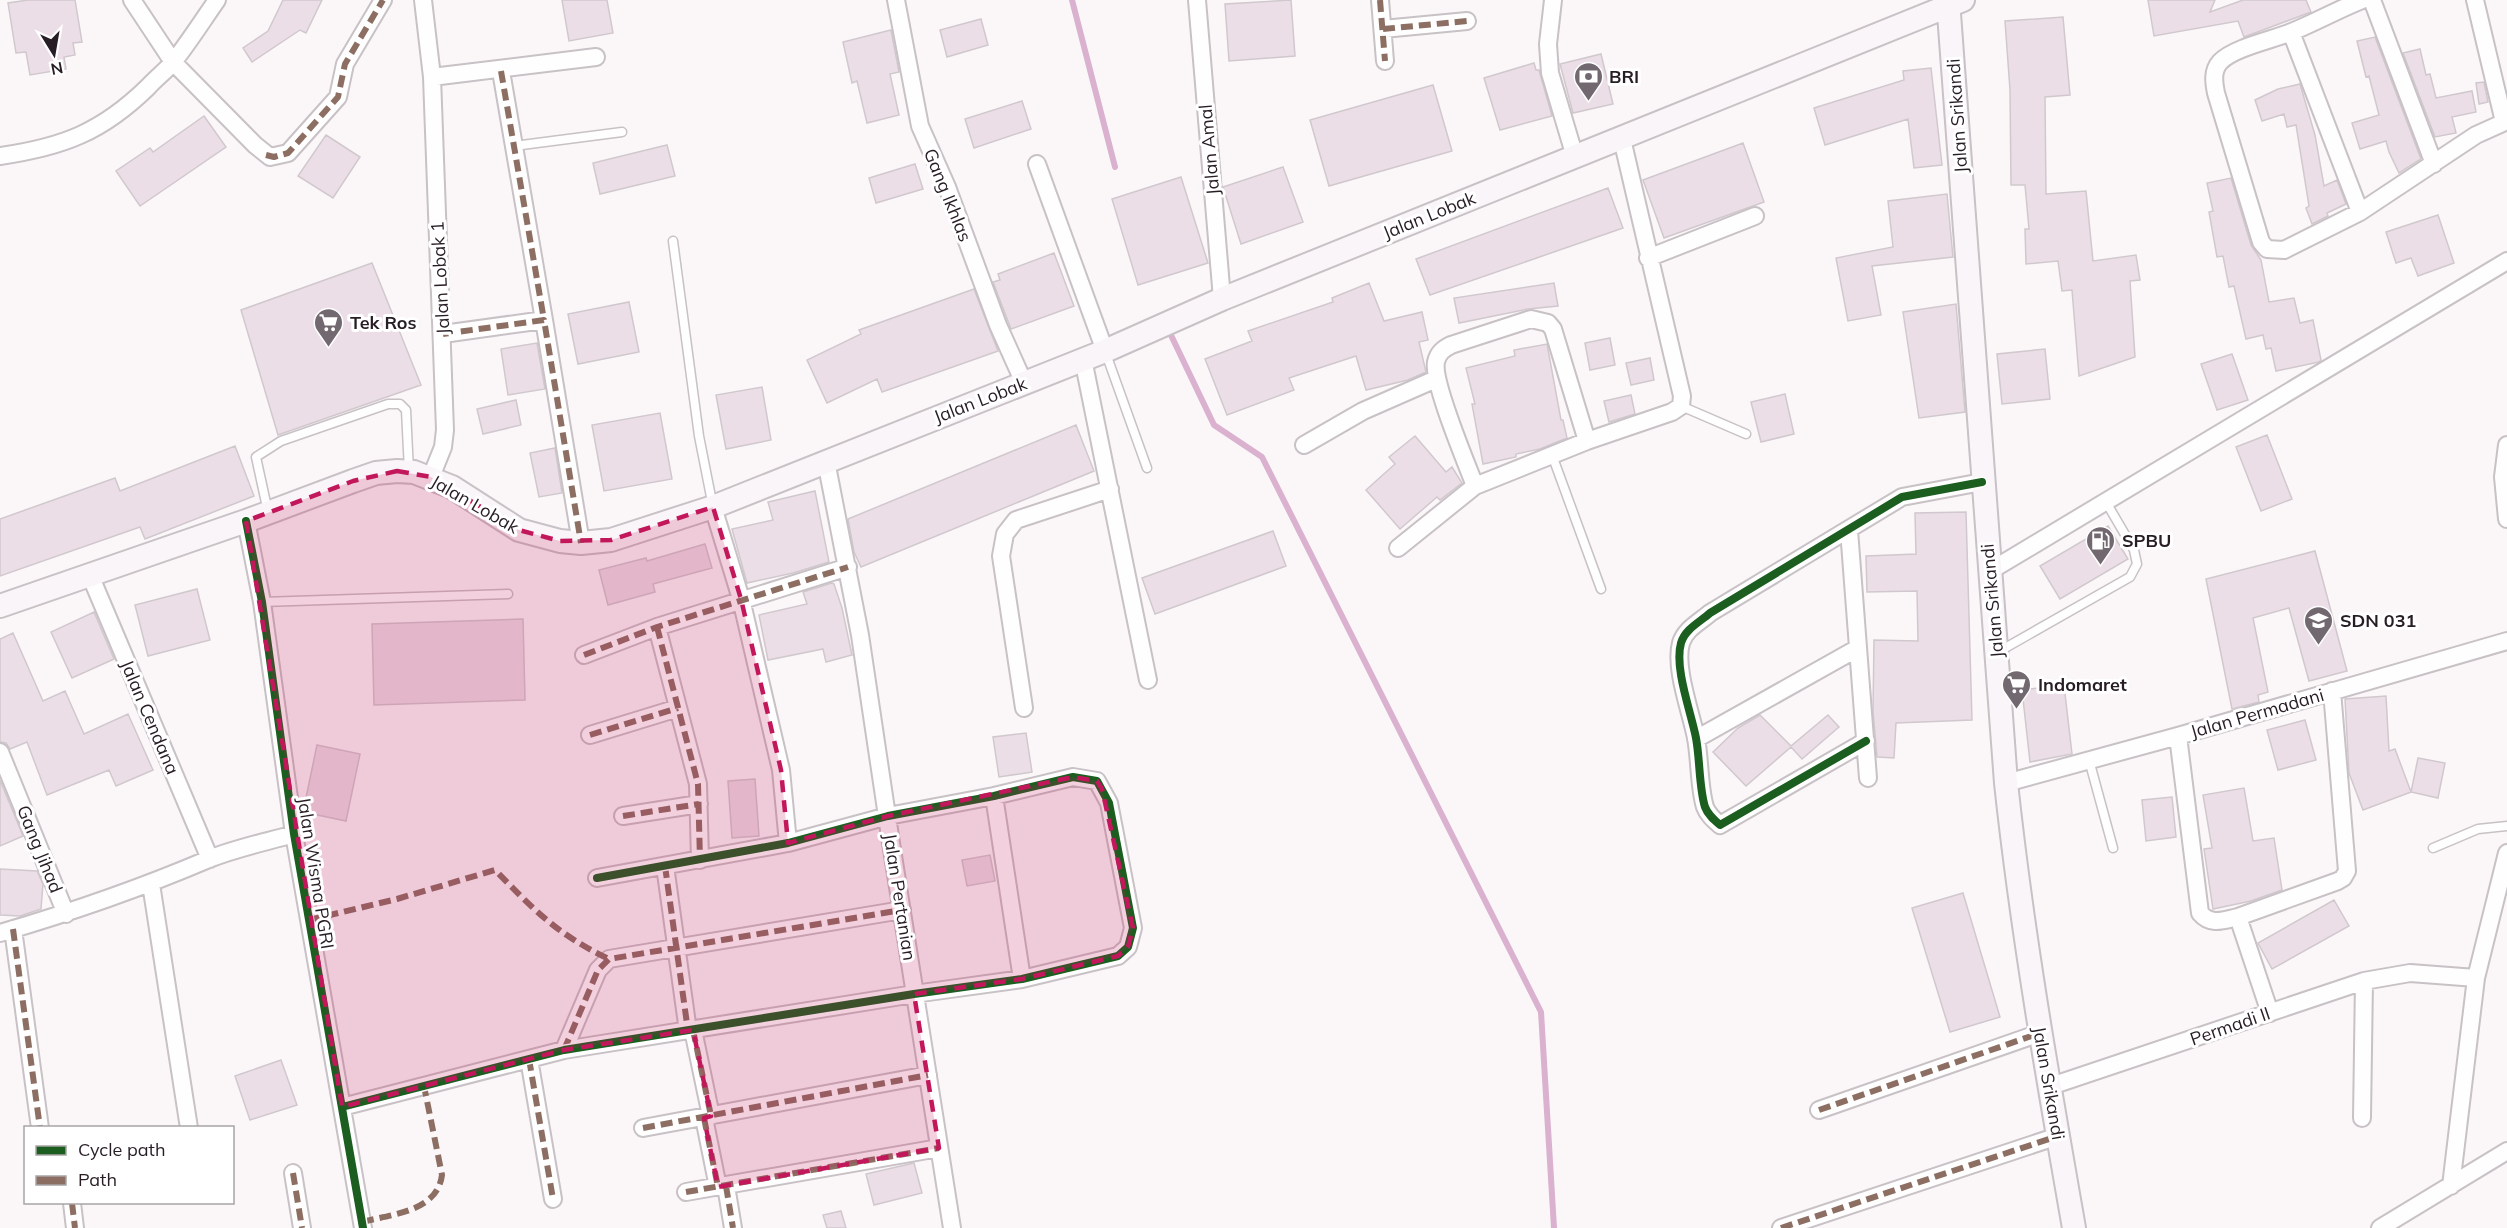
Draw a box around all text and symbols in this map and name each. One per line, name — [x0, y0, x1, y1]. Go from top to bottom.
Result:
north arrow — [24, 24, 84, 84]
text: N — [49, 58, 65, 80]
street label: Jalan Srikandi — [1942, 58, 1972, 174]
bank icon: BRI — [1572, 60, 1604, 102]
place label: BRI — [1609, 65, 1639, 88]
street label: Jalan Amal — [1194, 104, 1224, 196]
street label: Gang Ikhlas — [919, 145, 977, 245]
street label: Jalan Lobak — [1379, 186, 1479, 244]
street label: Jalan Lobak 1 — [426, 221, 454, 335]
supermarket icon: Tek Ros — [313, 306, 345, 348]
place label: Tek Ros — [350, 311, 417, 334]
street label: Jalan Lobak — [930, 371, 1031, 428]
street label: Jalan Lobak — [427, 470, 524, 539]
fuel station icon: SPBU — [2085, 524, 2117, 566]
place label: SPBU — [2122, 529, 2171, 552]
street label: Jalan Srikandi — [1976, 543, 2008, 659]
school or university icon: SDN 031 — [2303, 604, 2335, 646]
place label: SDN 031 — [2340, 609, 2416, 632]
street label: Jalan Cendana — [116, 656, 184, 778]
supermarket icon: Indomaret — [2001, 668, 2033, 710]
place label: Indomaret — [2038, 673, 2127, 696]
street label: Jalan Permadani — [2188, 683, 2326, 743]
street label: Jalan Wisma PGRI — [293, 795, 339, 951]
street label: Gang Jihad — [12, 802, 68, 896]
street label: Jalan Pertanian — [879, 832, 921, 962]
street label: Permadi II — [2187, 1002, 2273, 1050]
street label: Jalan Srikandi — [2028, 1025, 2070, 1141]
legend — [24, 1126, 234, 1204]
text: Cycle path — [78, 1138, 165, 1161]
text: Path — [78, 1168, 117, 1191]

